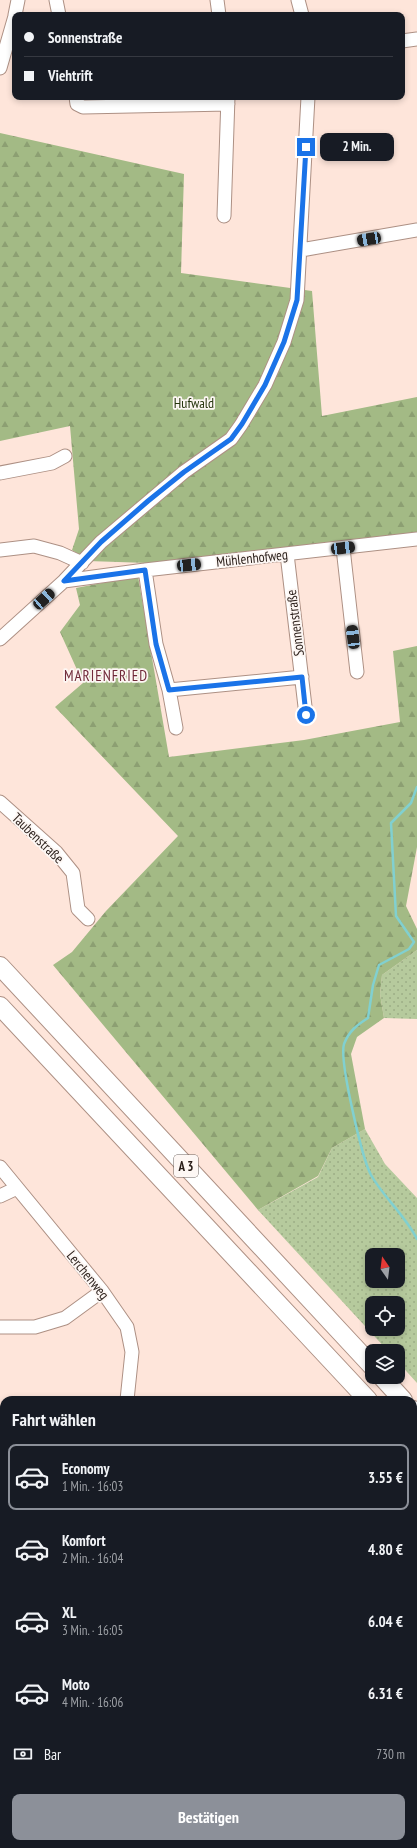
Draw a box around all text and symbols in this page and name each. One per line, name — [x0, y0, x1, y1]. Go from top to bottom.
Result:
text: Sonnenstraße — [48, 28, 123, 47]
text: Viehtrift — [48, 66, 93, 85]
callout: 2 Min. — [320, 133, 394, 161]
route end — [297, 138, 315, 156]
text: 2 Min. — [342, 138, 372, 155]
car — [356, 231, 382, 247]
park label: Hufwald — [174, 394, 214, 412]
car — [330, 541, 356, 555]
street label: Mühlenhofweg — [215, 545, 289, 571]
car — [176, 558, 202, 572]
car — [31, 587, 57, 611]
street label: Sonnenstraße — [282, 588, 308, 657]
car — [346, 624, 360, 650]
district label: MARIENFRIED — [64, 666, 148, 685]
route start — [297, 706, 315, 724]
street label: Taubenstraße — [8, 809, 68, 867]
road number: A 3 — [174, 1155, 198, 1177]
street label: Lerchenweg — [63, 1247, 113, 1303]
north arrow — [365, 1248, 405, 1288]
map controls — [365, 1248, 405, 1384]
button: locate — [365, 1296, 405, 1336]
button: layers — [365, 1344, 405, 1384]
text: Fahrt wählen — [12, 1408, 96, 1431]
icon: car — [14, 1459, 50, 1495]
text: Economy — [62, 1459, 110, 1478]
text: 3.55 € — [368, 1468, 403, 1487]
text: 1 Min. · 16:03 — [62, 1478, 123, 1495]
icon: car — [14, 1531, 50, 1567]
text: Komfort — [62, 1531, 106, 1550]
text: 4.80 € — [368, 1540, 403, 1559]
text: 2 Min. · 16:04 — [62, 1550, 123, 1567]
icon: car — [14, 1603, 50, 1639]
text: XL — [62, 1603, 76, 1622]
text: 6.04 € — [368, 1612, 403, 1631]
text: 3 Min. · 16:05 — [62, 1622, 123, 1639]
icon: car — [14, 1675, 50, 1711]
text: Moto — [62, 1675, 90, 1694]
text: 6.31 € — [368, 1684, 403, 1703]
text: 4 Min. · 16:06 — [62, 1694, 123, 1711]
icon: cash — [12, 1743, 34, 1765]
text: Bar — [44, 1745, 61, 1764]
text: 730 m — [376, 1746, 405, 1763]
button: Bestätigen — [12, 1794, 405, 1840]

